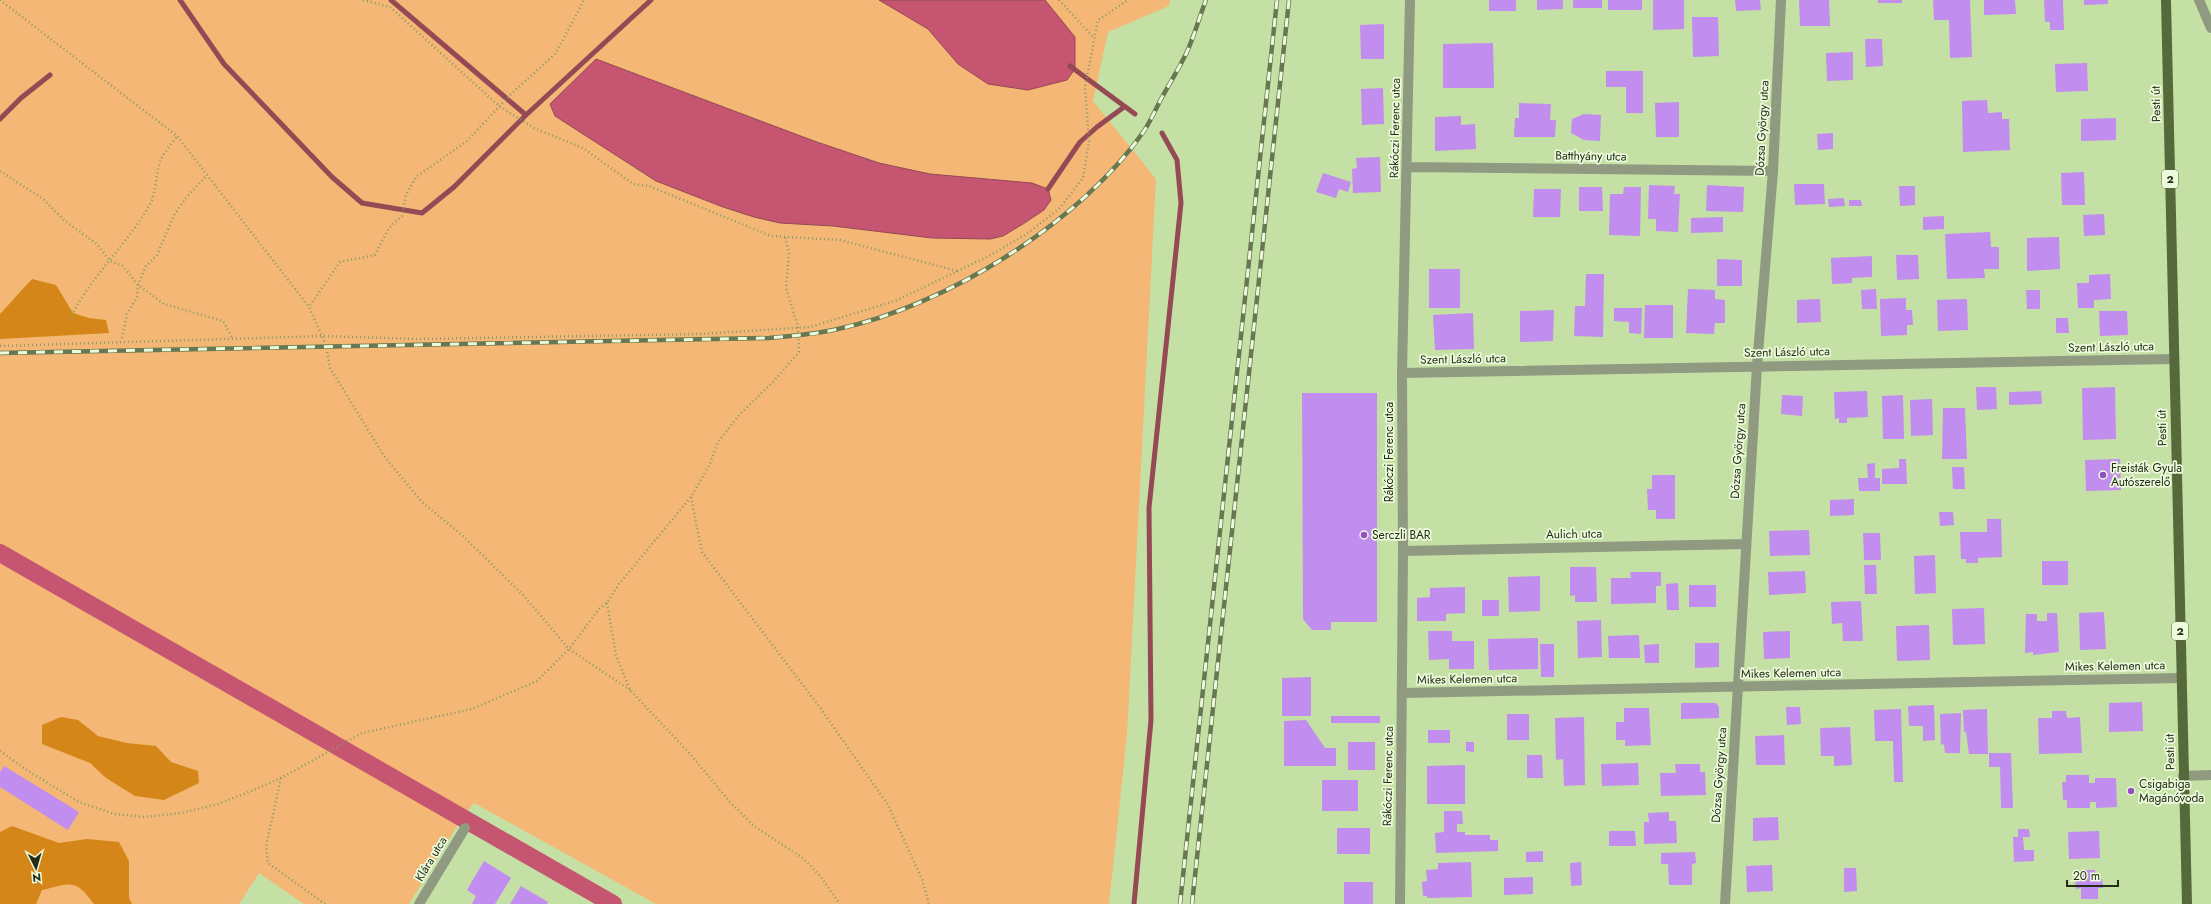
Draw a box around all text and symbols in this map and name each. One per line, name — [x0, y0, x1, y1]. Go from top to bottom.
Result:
street label: Rákóczi Ferenc utca — [1385, 77, 1405, 178]
street label: Dózsa György utca — [1751, 80, 1774, 176]
street label: Pesti út — [2147, 86, 2165, 122]
street label: Batthyány utca — [1555, 146, 1627, 166]
road number: 2 — [2162, 170, 2178, 188]
street label: Szent László utca — [2068, 337, 2154, 357]
street label: Szent László utca — [1744, 342, 1830, 362]
street label: Szent László utca — [1420, 349, 1506, 369]
street label: Rákóczi Ferenc utca — [1380, 402, 1398, 502]
street label: Dózsa György utca — [1726, 402, 1750, 499]
street label: Pesti út — [2153, 410, 2171, 446]
place label: Freisták Gyula Autószerelő — [2111, 459, 2182, 491]
marker: Freisták Gyula Autószerelő — [2098, 470, 2108, 480]
street label: Aulich utca — [1546, 525, 1602, 543]
place label: Serczli BAR — [1372, 526, 1431, 544]
marker: Serczli BAR — [1359, 530, 1369, 540]
road number: 2 — [2172, 622, 2188, 640]
street label: Mikes Kelemen utca — [2065, 656, 2165, 676]
street label: Mikes Kelemen utca — [1741, 663, 1841, 683]
street label: Mikes Kelemen utca — [1417, 669, 1517, 689]
street label: Rákóczi Ferenc utca — [1378, 725, 1398, 826]
street label: Dózsa György utca — [1707, 726, 1731, 823]
street label: Pesti út — [2161, 734, 2179, 770]
place label: Csigabiga Magánóvoda — [2139, 775, 2204, 807]
marker: Csigabiga Magánóvoda — [2126, 786, 2136, 796]
street label: Klára utca — [411, 833, 452, 885]
north arrow — [16, 848, 56, 888]
scale bar — [2067, 862, 2118, 888]
text: 20 m — [2073, 867, 2100, 885]
text: N — [32, 870, 42, 886]

